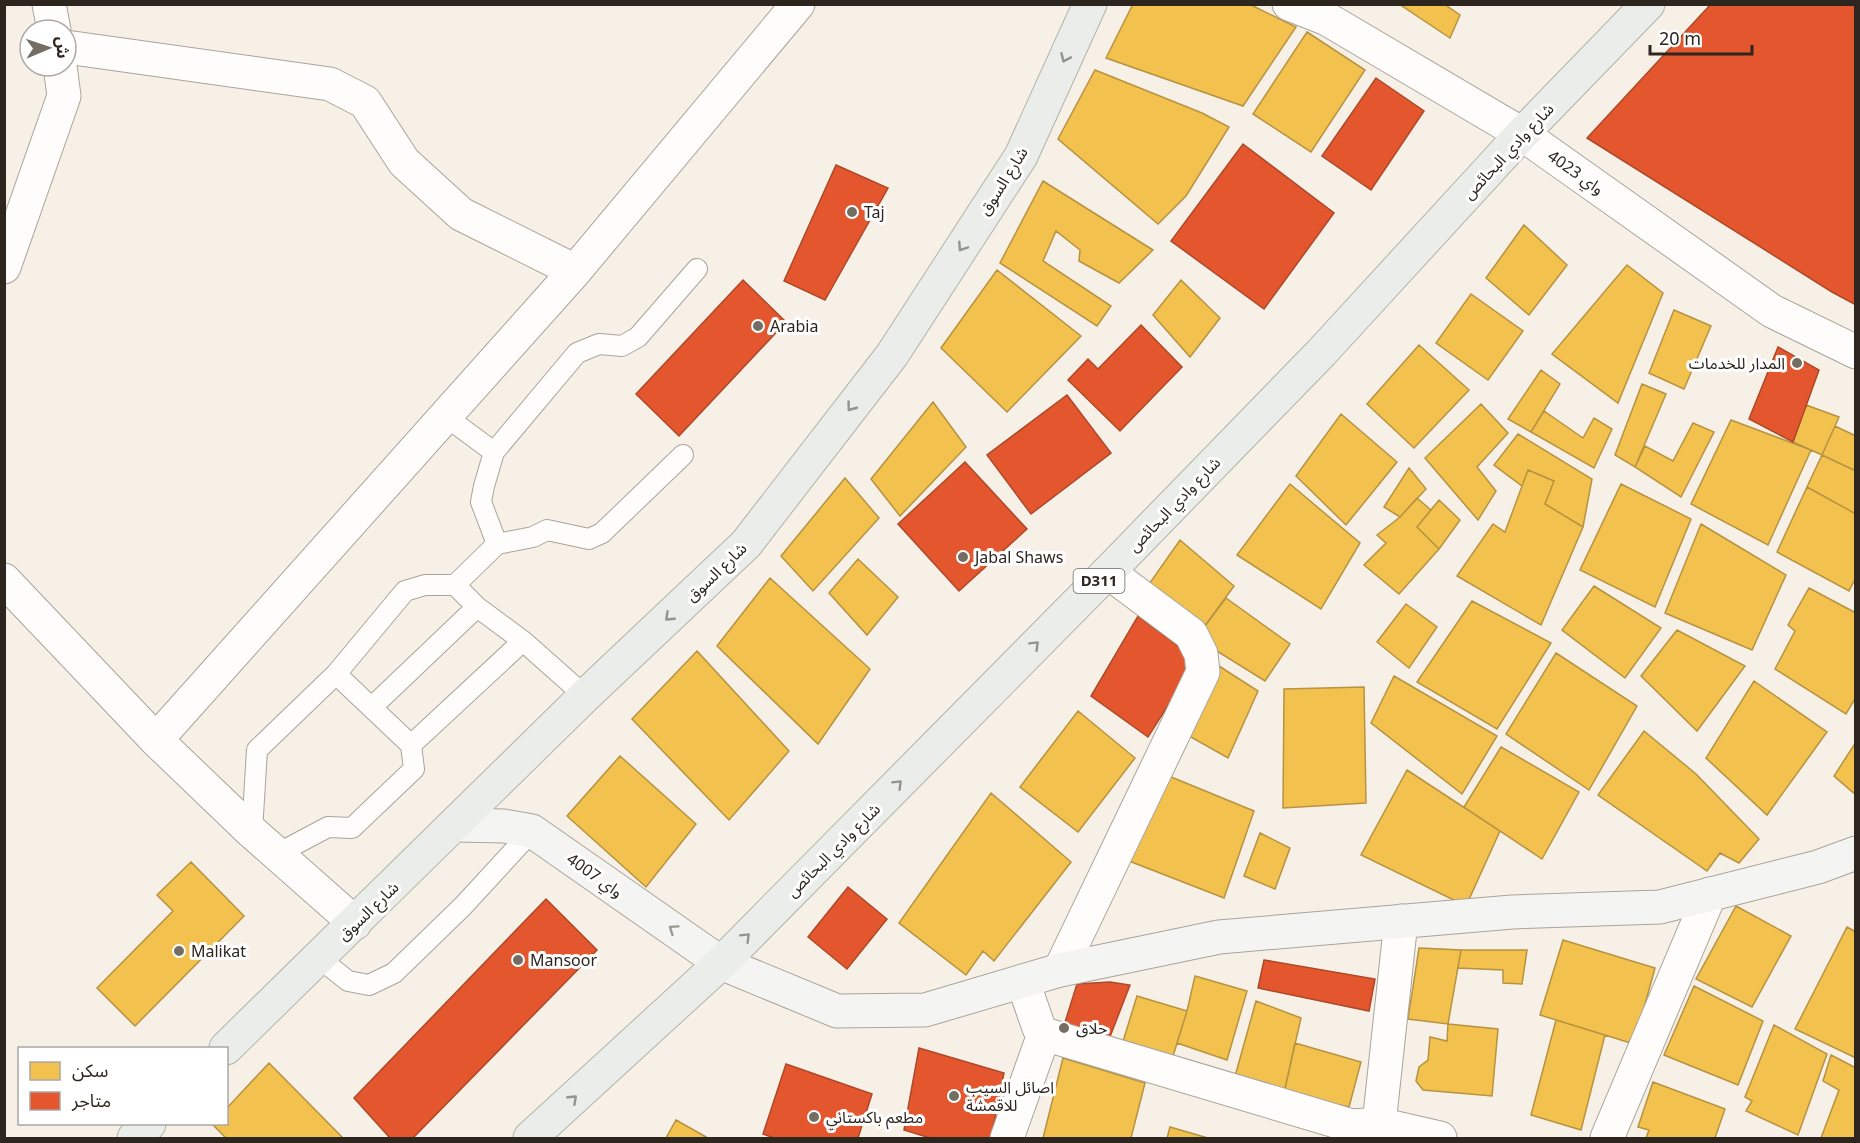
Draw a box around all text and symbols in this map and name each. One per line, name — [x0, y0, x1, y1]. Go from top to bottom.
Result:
north arrow — [18, 18, 78, 78]
scale bar — [1650, 18, 1752, 56]
text: 20 m — [1659, 26, 1701, 50]
text: ش — [52, 36, 74, 59]
one-way arrow — [1061, 51, 1073, 62]
street label: شارع وادي البحائص — [1458, 98, 1560, 205]
street label: شارع السوق — [973, 143, 1034, 220]
street label: واي 4023 — [1543, 145, 1608, 201]
place label: Taj — [864, 201, 885, 223]
marker: Taj — [845, 205, 859, 219]
one-way arrow — [958, 240, 969, 251]
place label: Arabia — [770, 315, 818, 337]
marker: Arabia — [751, 319, 765, 333]
place label: المدار للخدمات — [1689, 352, 1785, 374]
marker: المدار للخدمات — [1790, 356, 1804, 370]
one-way arrow — [848, 401, 859, 412]
street label: شارع وادي البحائص — [1123, 452, 1227, 558]
street label: شارع السوق — [681, 537, 753, 608]
place label: Jabal Shaws — [973, 546, 1063, 568]
marker: Jabal Shaws — [956, 550, 970, 564]
road number: D311 — [1074, 569, 1124, 593]
one-way arrow — [665, 610, 676, 621]
one-way arrow — [1028, 642, 1039, 653]
one-way arrow — [891, 780, 902, 791]
street label: شارع وادي البحائص — [781, 798, 886, 903]
street label: واي 4007 — [562, 848, 627, 904]
street label: شارع السوق — [333, 876, 405, 947]
one-way arrow — [669, 925, 680, 936]
one-way arrow — [739, 934, 750, 945]
place label: Malikat — [191, 940, 246, 962]
marker: Malikat — [172, 944, 186, 958]
place label: Mansoor — [530, 949, 597, 971]
marker: Mansoor — [511, 953, 525, 967]
place label: حلاق — [1076, 1017, 1107, 1039]
marker: حلاق — [1057, 1021, 1071, 1035]
legend — [18, 1047, 228, 1125]
text: سكن — [72, 1058, 108, 1082]
place label: اصائل السيب للاقمشة — [966, 1076, 1054, 1116]
text: متاجر — [71, 1088, 111, 1112]
marker: اصائل السيب للاقمشة — [947, 1089, 961, 1103]
one-way arrow — [566, 1095, 577, 1106]
place label: مطعم باكستاني — [826, 1106, 923, 1130]
marker: مطعم باكستاني — [807, 1110, 821, 1124]

